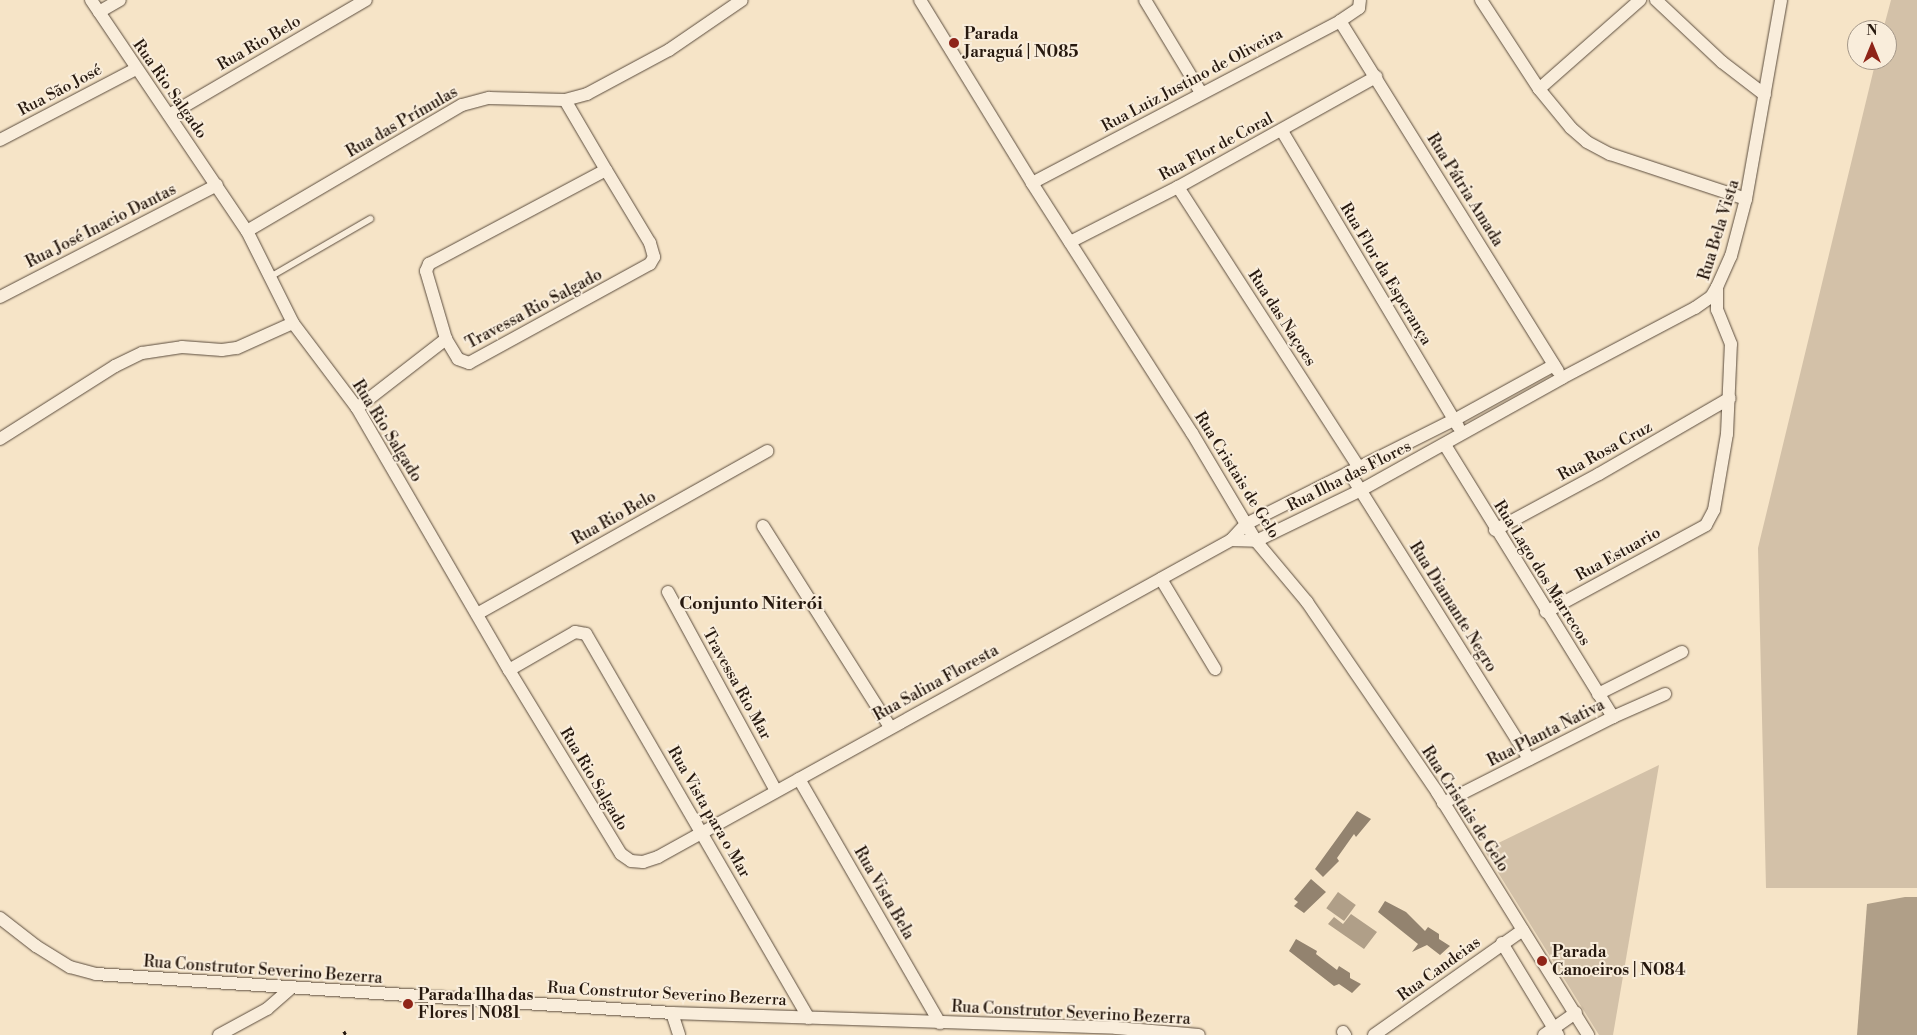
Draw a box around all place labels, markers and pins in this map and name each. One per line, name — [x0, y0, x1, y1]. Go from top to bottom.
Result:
place label: Parada Jaraguá | N085 — [964, 24, 1078, 62]
marker: Parada Jaraguá | N085 — [948, 37, 960, 49]
place label: Parada Canoeiros | N084 — [1552, 942, 1686, 980]
marker: Parada Canoeiros | N084 — [1536, 955, 1548, 967]
place label: Parada Ilha das Flores | N081 — [418, 985, 533, 1023]
marker: Parada Ilha das Flores | N081 — [402, 998, 414, 1010]

